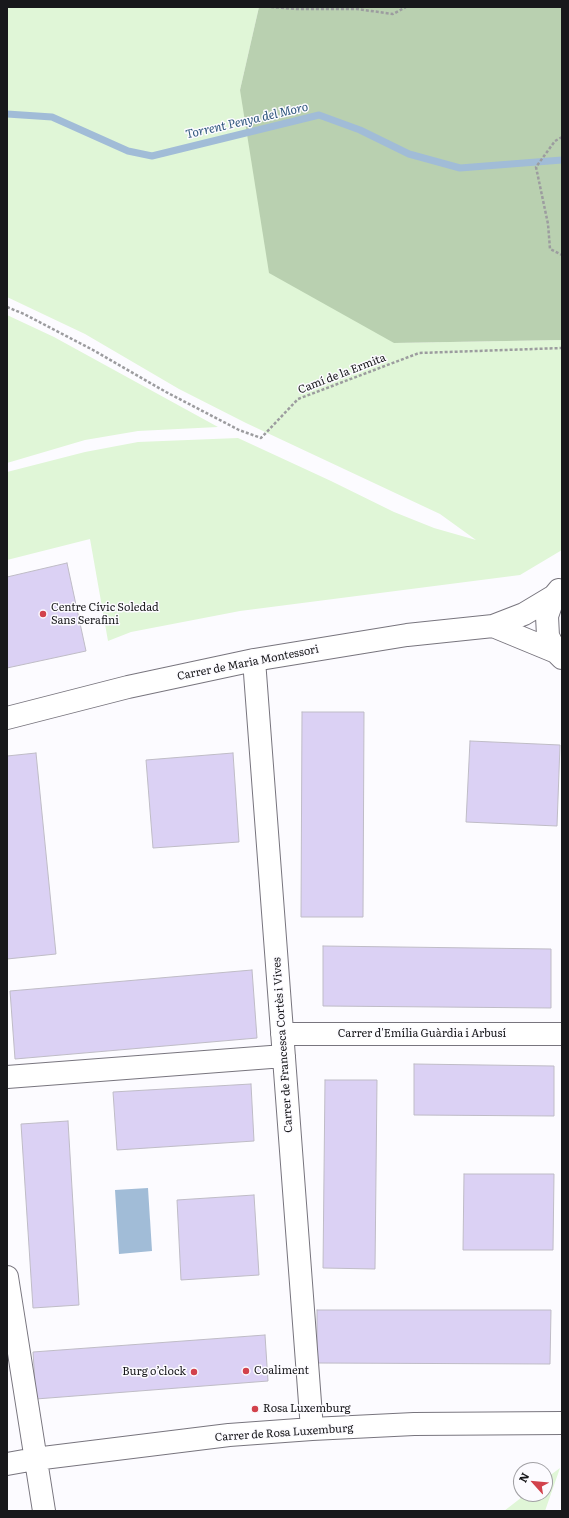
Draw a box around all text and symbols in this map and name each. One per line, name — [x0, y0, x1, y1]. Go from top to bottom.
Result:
water label: Torrent Penya del Moro — [184, 100, 310, 142]
street label: Camí de la Ermita — [296, 351, 388, 397]
place label: Centre Cívic Soledad Sans Serafini — [51, 601, 159, 627]
marker: Centre Cívic Soledad Sans Serafini — [38, 609, 48, 619]
street label: Carrer de Maria Montessori — [176, 643, 320, 683]
street label: Carrer de Francesca Cortès i Vives — [270, 957, 296, 1133]
street label: Carrer d'Emília Guàrdia i Arbusí — [338, 1027, 506, 1041]
place label: Coaliment — [254, 1364, 309, 1378]
place label: Burg o’clock — [122, 1365, 186, 1379]
marker: Coaliment — [241, 1366, 251, 1376]
marker: Burg o’clock — [189, 1367, 199, 1377]
place label: Rosa Luxemburg — [263, 1402, 351, 1416]
marker: Rosa Luxemburg — [250, 1404, 260, 1414]
street label: Carrer de Rosa Luxemburg — [214, 1422, 354, 1444]
north arrow — [513, 1462, 553, 1502]
text: N — [514, 1469, 532, 1485]

